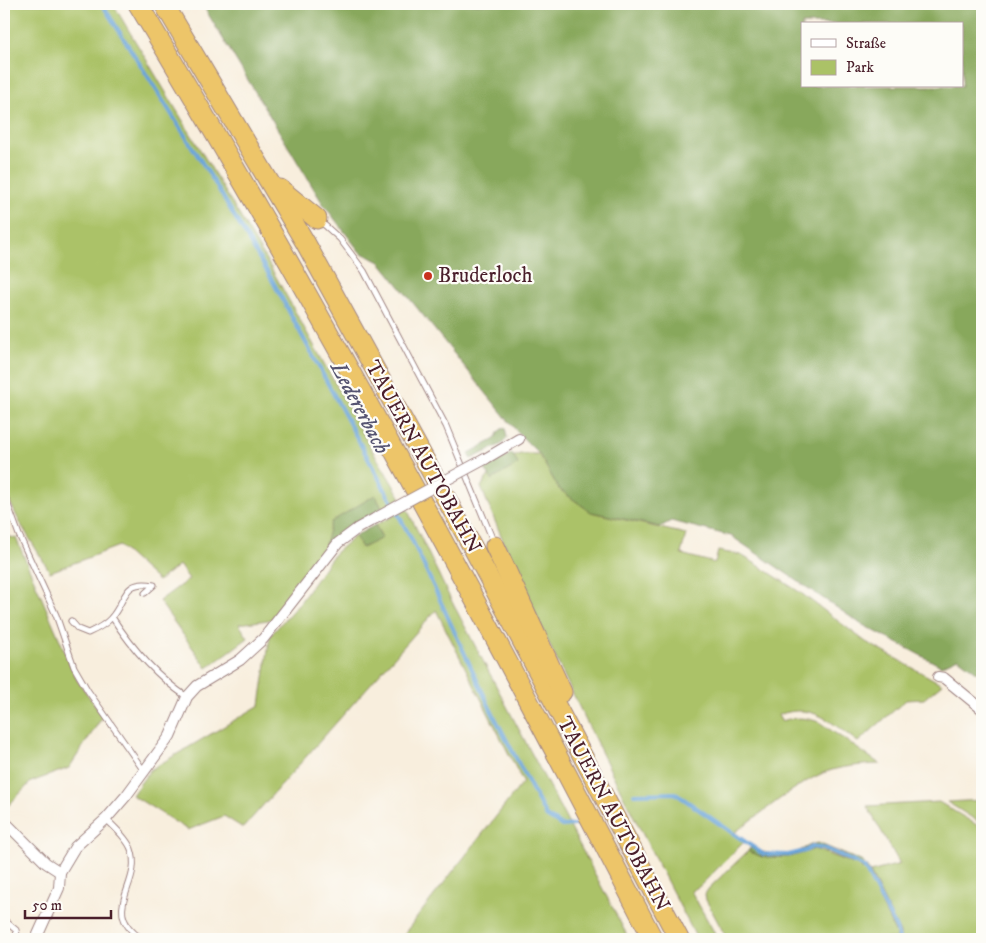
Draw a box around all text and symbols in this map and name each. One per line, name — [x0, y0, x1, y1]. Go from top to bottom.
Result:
legend — [801, 22, 964, 88]
text: Straße — [846, 34, 886, 53]
text: Park — [846, 58, 875, 77]
place label: Bruderloch — [438, 263, 533, 289]
marker: Bruderloch — [422, 270, 434, 282]
water label: Ledererbach — [323, 355, 396, 459]
street label: TAUERN AUTOBAHN — [359, 356, 487, 558]
street label: TAUERN AUTOBAHN — [551, 712, 675, 916]
scale bar — [25, 888, 111, 920]
text: 50 m — [32, 896, 62, 915]

